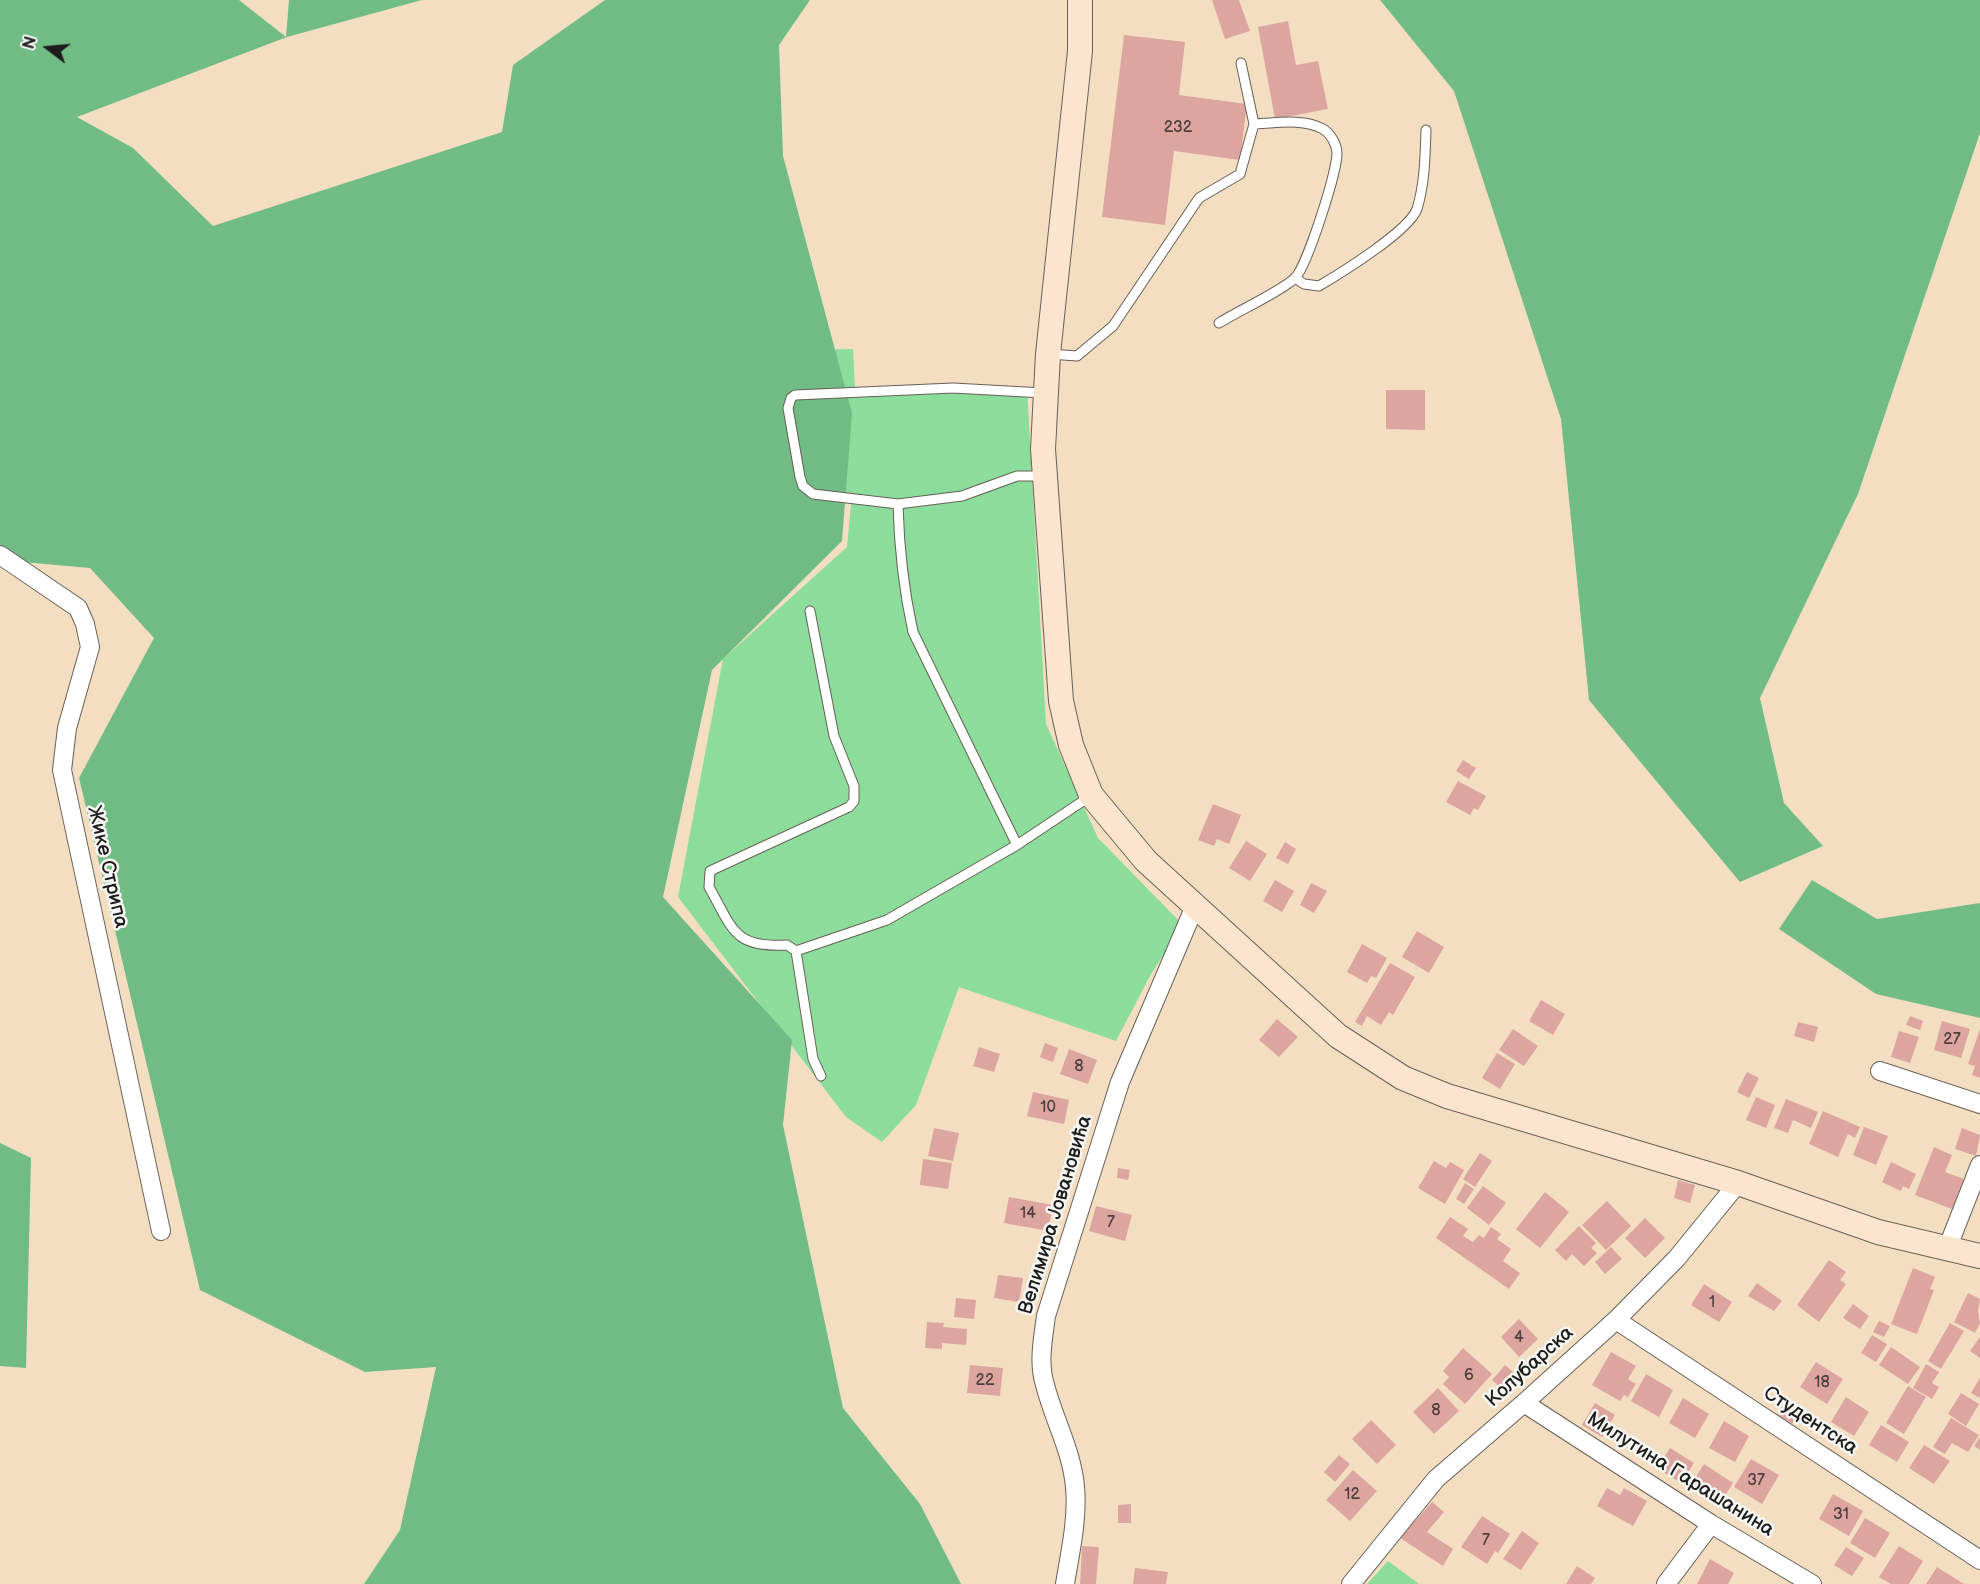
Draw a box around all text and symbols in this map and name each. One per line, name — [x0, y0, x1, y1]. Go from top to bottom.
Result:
north arrow — [18, 18, 78, 78]
text: N — [19, 34, 41, 51]
house number: 232 — [1164, 118, 1192, 138]
street label: Жике Стрипа — [81, 804, 133, 930]
house number: 27 — [1943, 1030, 1961, 1050]
house number: 8 — [1074, 1057, 1084, 1077]
house number: 10 — [1040, 1098, 1056, 1118]
street label: Велимира Јовановића — [1014, 1113, 1098, 1317]
house number: 14 — [1020, 1204, 1036, 1224]
house number: 7 — [1107, 1213, 1115, 1233]
house number: 1 — [1709, 1293, 1715, 1313]
street label: Колубарска — [1481, 1321, 1579, 1413]
house number: 4 — [1514, 1328, 1524, 1348]
house number: 6 — [1464, 1366, 1474, 1386]
house number: 22 — [976, 1371, 994, 1391]
house number: 18 — [1814, 1373, 1830, 1393]
street label: Студентска — [1758, 1382, 1862, 1460]
house number: 8 — [1431, 1401, 1441, 1421]
street label: Милутина Гарашанина — [1582, 1408, 1778, 1542]
house number: 37 — [1747, 1471, 1765, 1491]
house number: 12 — [1344, 1485, 1360, 1505]
house number: 31 — [1833, 1505, 1849, 1525]
house number: 7 — [1482, 1531, 1490, 1551]

